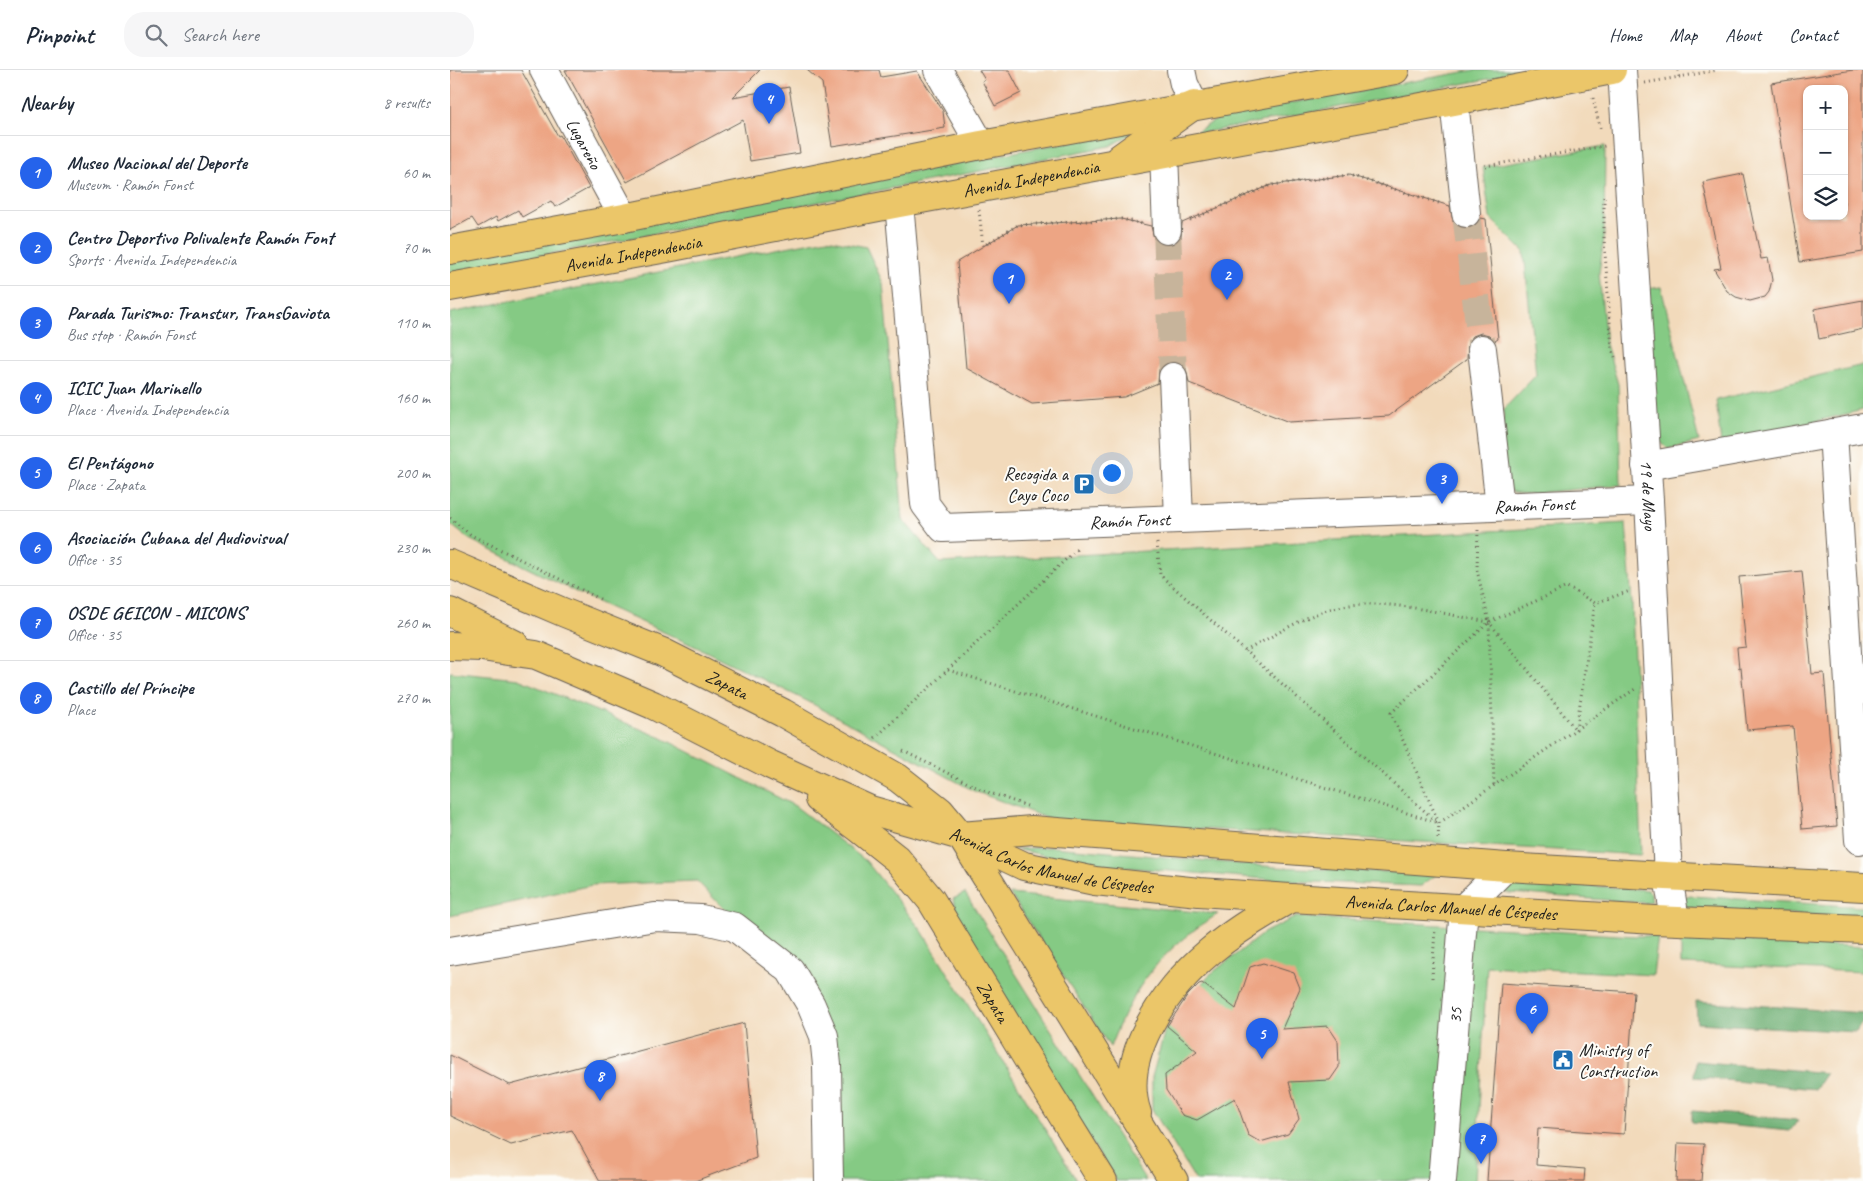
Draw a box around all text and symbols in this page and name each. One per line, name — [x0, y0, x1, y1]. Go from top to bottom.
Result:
search box — [124, 12, 474, 57]
text: Pinpoint — [25, 20, 94, 50]
icon: search — [142, 21, 170, 49]
text: Search here — [182, 23, 259, 47]
text: Home — [1609, 24, 1642, 46]
text: Map — [1670, 24, 1697, 46]
text: About — [1725, 24, 1761, 46]
text: Contact — [1789, 24, 1838, 46]
pin: 4 — [753, 83, 785, 124]
map controls — [1803, 85, 1848, 220]
button: + — [1803, 85, 1848, 130]
text: Nearby — [20, 90, 73, 116]
text: 8 results — [383, 93, 430, 113]
street label: Lugareño — [561, 115, 607, 174]
button: − — [1803, 130, 1848, 175]
text: Museo Nacional del Deporte — [67, 151, 247, 175]
street label: Avenida Independencia — [961, 155, 1103, 202]
text: 1 — [32, 163, 40, 183]
text: 60 m — [403, 163, 430, 183]
text: Museum · Ramón Fonst — [67, 175, 193, 195]
button: layers — [1803, 175, 1848, 220]
text: Centro Deportivo Polivalente Ramón Font — [67, 226, 333, 250]
street label: Avenida Independencia — [563, 230, 705, 277]
text: 2 — [32, 238, 40, 258]
text: 70 m — [403, 238, 430, 258]
text: Sports · Avenida Independencia — [67, 250, 236, 270]
pin: 2 — [1211, 259, 1243, 300]
pin: 1 — [993, 263, 1025, 304]
text: Parada Turismo: Transtur, TransGaviota — [67, 301, 329, 325]
text: 3 — [32, 313, 40, 333]
text: 110 m — [396, 313, 430, 333]
text: Bus stop · Ramón Fonst — [67, 325, 195, 345]
text: ICIC Juan Marinello — [67, 376, 201, 400]
text: 4 — [32, 388, 40, 408]
text: 160 m — [396, 388, 430, 408]
text: Place · Avenida Independencia — [67, 400, 228, 420]
text: El Pentágono — [67, 451, 153, 475]
street label: 19 de Mayo — [1635, 459, 1662, 533]
your location — [1099, 460, 1125, 486]
text: 5 — [33, 463, 39, 483]
text: 200 m — [396, 463, 430, 483]
place label: Recogida a Cayo Coco — [1004, 463, 1070, 506]
pin: 3 — [1426, 463, 1458, 504]
parking icon: Recogida a Cayo Coco — [1072, 472, 1096, 496]
text: Place · Zapata — [67, 475, 145, 495]
street label: Ramón Fonst — [1494, 493, 1577, 518]
street label: Ramón Fonst — [1089, 508, 1173, 533]
text: Asociación Cubana del Audiovisual — [67, 526, 286, 550]
text: 6 — [32, 538, 40, 558]
text: 230 m — [396, 538, 430, 558]
text: Office · 35 — [67, 550, 121, 570]
text: OSDE GEICON - MICONS — [67, 601, 245, 625]
text: 7 — [32, 613, 40, 633]
text: 260 m — [396, 613, 430, 633]
text: Office · 35 — [67, 625, 121, 645]
street label: Zapata — [702, 665, 753, 705]
text: Castillo del Príncipe — [67, 676, 194, 700]
text: 8 — [32, 688, 40, 708]
text: 270 m — [396, 688, 430, 708]
text: Place — [67, 700, 95, 720]
street label: Avenida Carlos Manuel de Céspedes — [947, 822, 1156, 898]
street label: Avenida Carlos Manuel de Céspedes — [1345, 890, 1559, 925]
street label: Zapata — [972, 977, 1015, 1028]
pin: 6 — [1516, 993, 1548, 1034]
street label: 35 — [1444, 1006, 1467, 1025]
pin: 5 — [1246, 1018, 1278, 1059]
place label: Ministry of Construction — [1579, 1039, 1658, 1082]
public building icon: Ministry of Construction — [1551, 1048, 1575, 1072]
pin: 8 — [584, 1060, 616, 1101]
pin: 7 — [1465, 1123, 1497, 1164]

